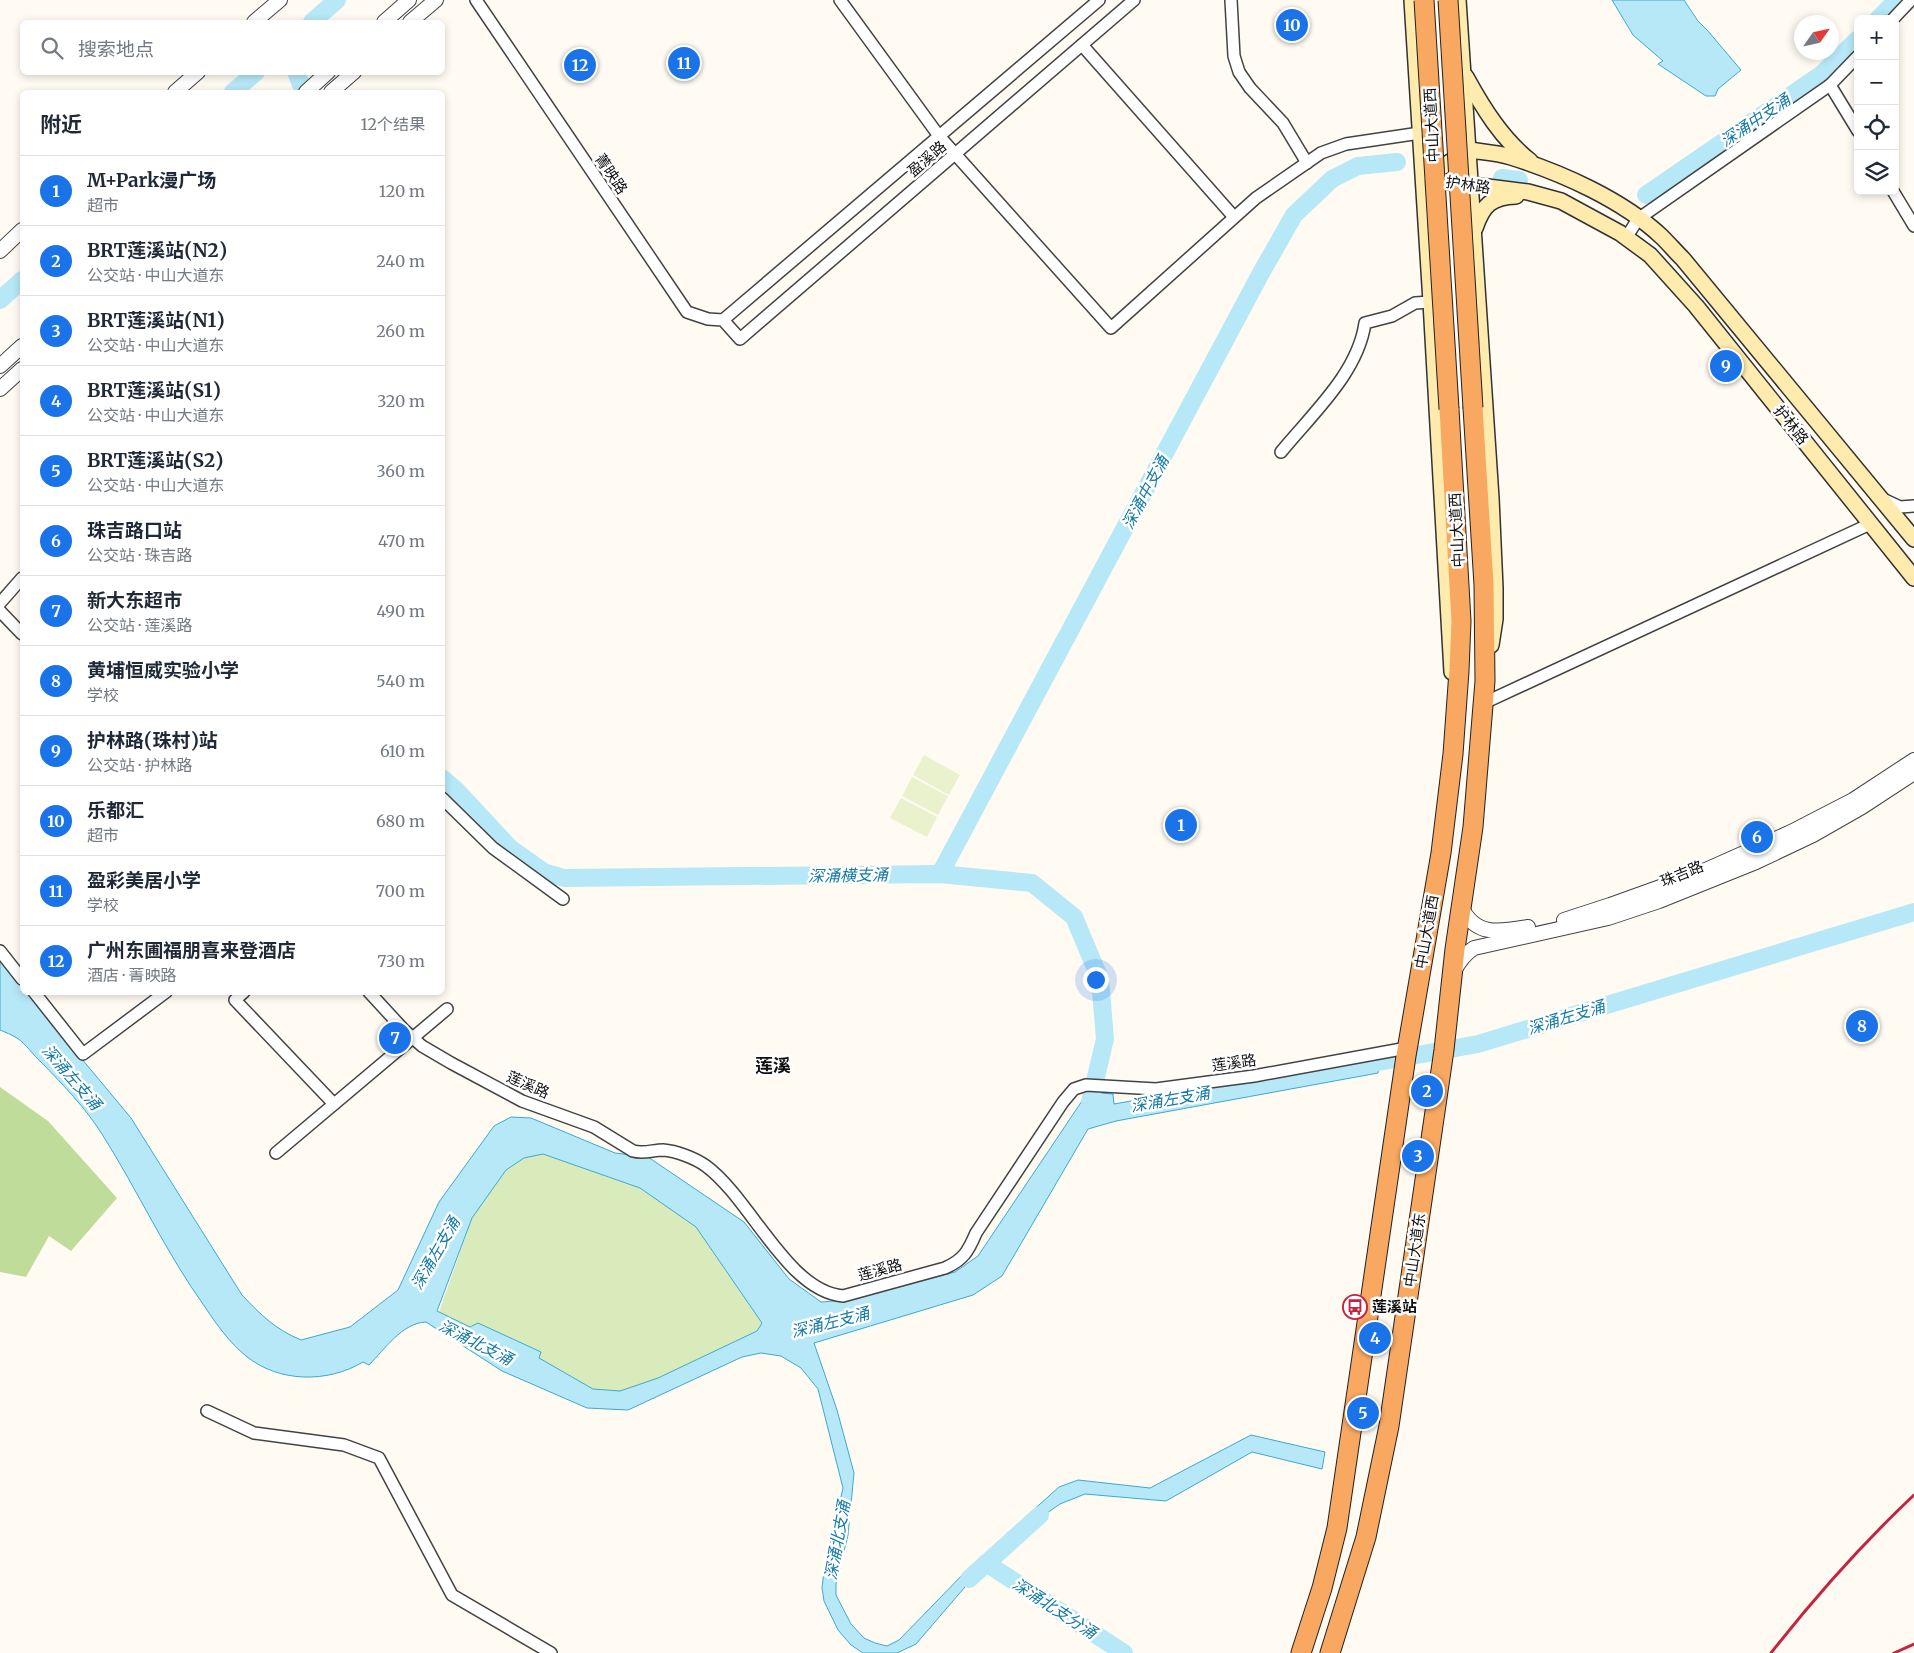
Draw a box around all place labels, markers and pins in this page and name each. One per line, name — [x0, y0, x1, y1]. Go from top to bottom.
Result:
pin: 10 — [1276, 6, 1308, 44]
pin: 11 — [668, 44, 700, 82]
pin: 12 — [564, 46, 596, 84]
pin: 9 — [1710, 347, 1742, 385]
pin: 1 — [1165, 806, 1197, 844]
pin: 6 — [1741, 818, 1773, 856]
pin: 8 — [1846, 1007, 1878, 1045]
pin: 7 — [379, 1019, 411, 1057]
pin: 2 — [1411, 1072, 1443, 1110]
pin: 3 — [1402, 1137, 1434, 1175]
bus stop icon: 莲溪站 — [1342, 1294, 1368, 1320]
place label: 莲溪站 — [1372, 1297, 1417, 1316]
pin: 4 — [1359, 1319, 1391, 1357]
pin: 5 — [1347, 1394, 1379, 1432]

